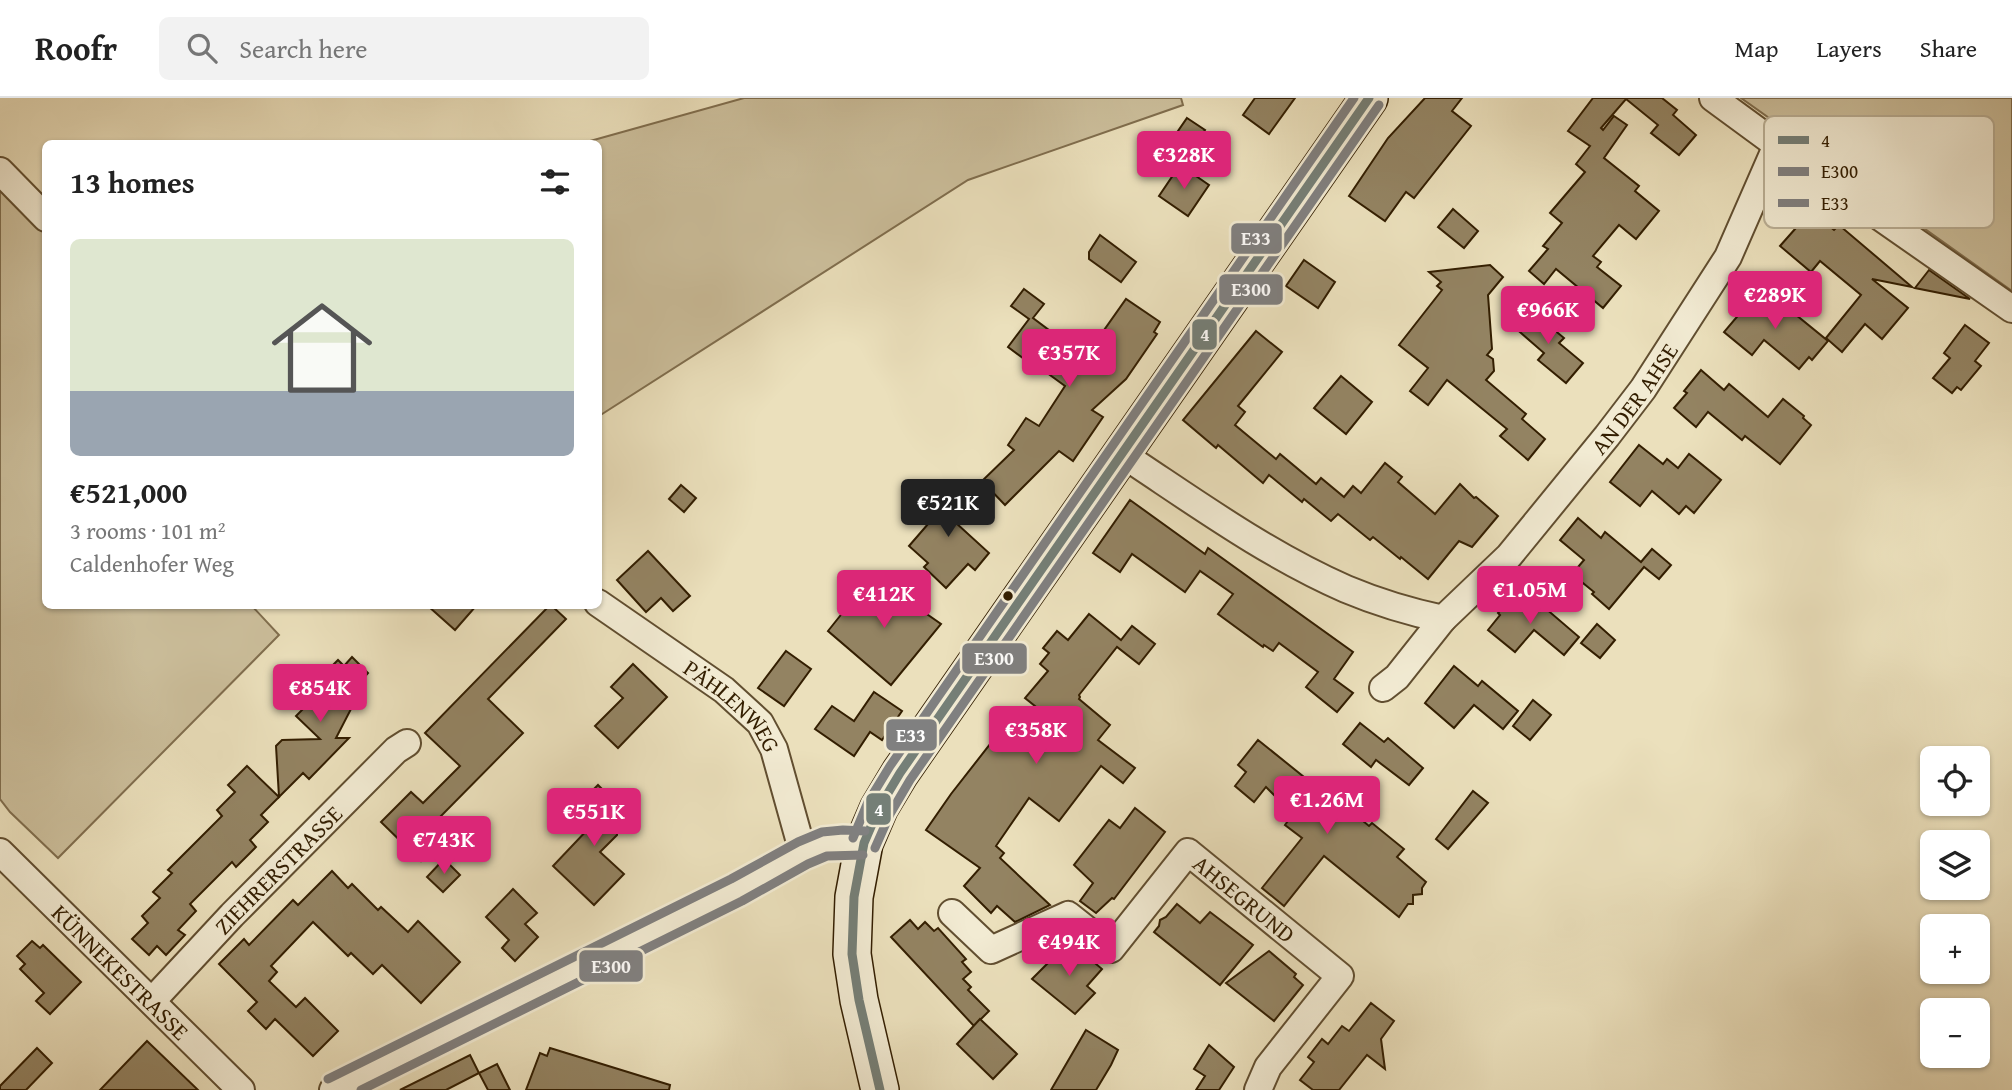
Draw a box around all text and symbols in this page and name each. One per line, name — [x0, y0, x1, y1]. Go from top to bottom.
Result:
search box — [159, 17, 649, 80]
text: Roofr — [35, 24, 117, 72]
icon: search — [183, 29, 221, 67]
text: Search here — [239, 29, 368, 68]
text: Map — [1735, 31, 1778, 66]
text: Layers — [1816, 31, 1882, 66]
text: Share — [1920, 31, 1977, 66]
legend — [1764, 116, 1994, 228]
text: 4 — [1821, 126, 1830, 154]
pin: €328K — [1135, 132, 1233, 191]
text: €328K — [1153, 137, 1215, 170]
text: E300 — [1821, 157, 1858, 185]
text: 13 homes — [70, 160, 195, 204]
icon: filters — [536, 163, 574, 201]
text: E33 — [1821, 189, 1849, 217]
line badge: E33 — [1230, 222, 1283, 255]
text: E33 — [1241, 224, 1271, 252]
pin: €289K — [1726, 272, 1824, 331]
line badge: E300 — [1218, 273, 1284, 306]
text: E300 — [1231, 275, 1271, 303]
text: €289K — [1744, 277, 1806, 310]
icon: home — [259, 285, 385, 411]
pin: €966K — [1499, 286, 1597, 346]
text: €966K — [1517, 292, 1579, 325]
line badge: 4 — [1191, 318, 1218, 351]
text: 4 — [1200, 320, 1210, 348]
pin: €357K — [1020, 330, 1118, 389]
text: €357K — [1038, 335, 1100, 368]
street label: AN DER AHSE — [1582, 336, 1685, 461]
text: €521,000 — [70, 470, 187, 514]
pin: €521K — [899, 480, 997, 539]
text: €521K — [917, 485, 979, 518]
text: 3 rooms · 101 m² — [70, 514, 225, 547]
text: Caldenhofer Weg — [70, 547, 234, 580]
pin: €1.05M — [1473, 566, 1587, 626]
pin: €412K — [835, 570, 933, 630]
text: €1.05M — [1493, 572, 1567, 605]
text: €412K — [853, 576, 915, 609]
unlabelled marker — [1001, 589, 1015, 603]
line badge: E300 — [961, 642, 1028, 675]
text: E300 — [974, 644, 1014, 672]
street label: PÄHLENWEG — [677, 651, 789, 758]
pin: €854K — [271, 664, 369, 724]
text: €854K — [289, 670, 351, 703]
pin: €358K — [987, 706, 1085, 766]
text: €358K — [1005, 712, 1067, 745]
line badge: E33 — [885, 718, 938, 752]
text: E33 — [896, 721, 926, 749]
map controls — [1920, 746, 1990, 1068]
button: locate — [1920, 746, 1990, 816]
pin: €1.26M — [1270, 776, 1384, 836]
text: €1.26M — [1290, 782, 1364, 815]
pin: €551K — [545, 788, 643, 848]
line badge: 4 — [865, 792, 892, 826]
text: €551K — [563, 794, 625, 827]
text: 4 — [874, 795, 884, 823]
street label: ZIEHRERSTRASSE — [206, 797, 349, 941]
pin: €743K — [395, 816, 493, 876]
text: €743K — [413, 822, 475, 855]
button: layers — [1920, 830, 1990, 900]
street label: AHSEGRUND — [1186, 846, 1303, 950]
street label: KÜNNEKESTRASSE — [45, 896, 197, 1047]
button: + — [1920, 914, 1990, 984]
pin: €494K — [1020, 918, 1118, 978]
text: €494K — [1038, 924, 1100, 957]
line badge: E300 — [578, 949, 644, 983]
text: E300 — [591, 952, 631, 980]
button: − — [1920, 998, 1990, 1068]

